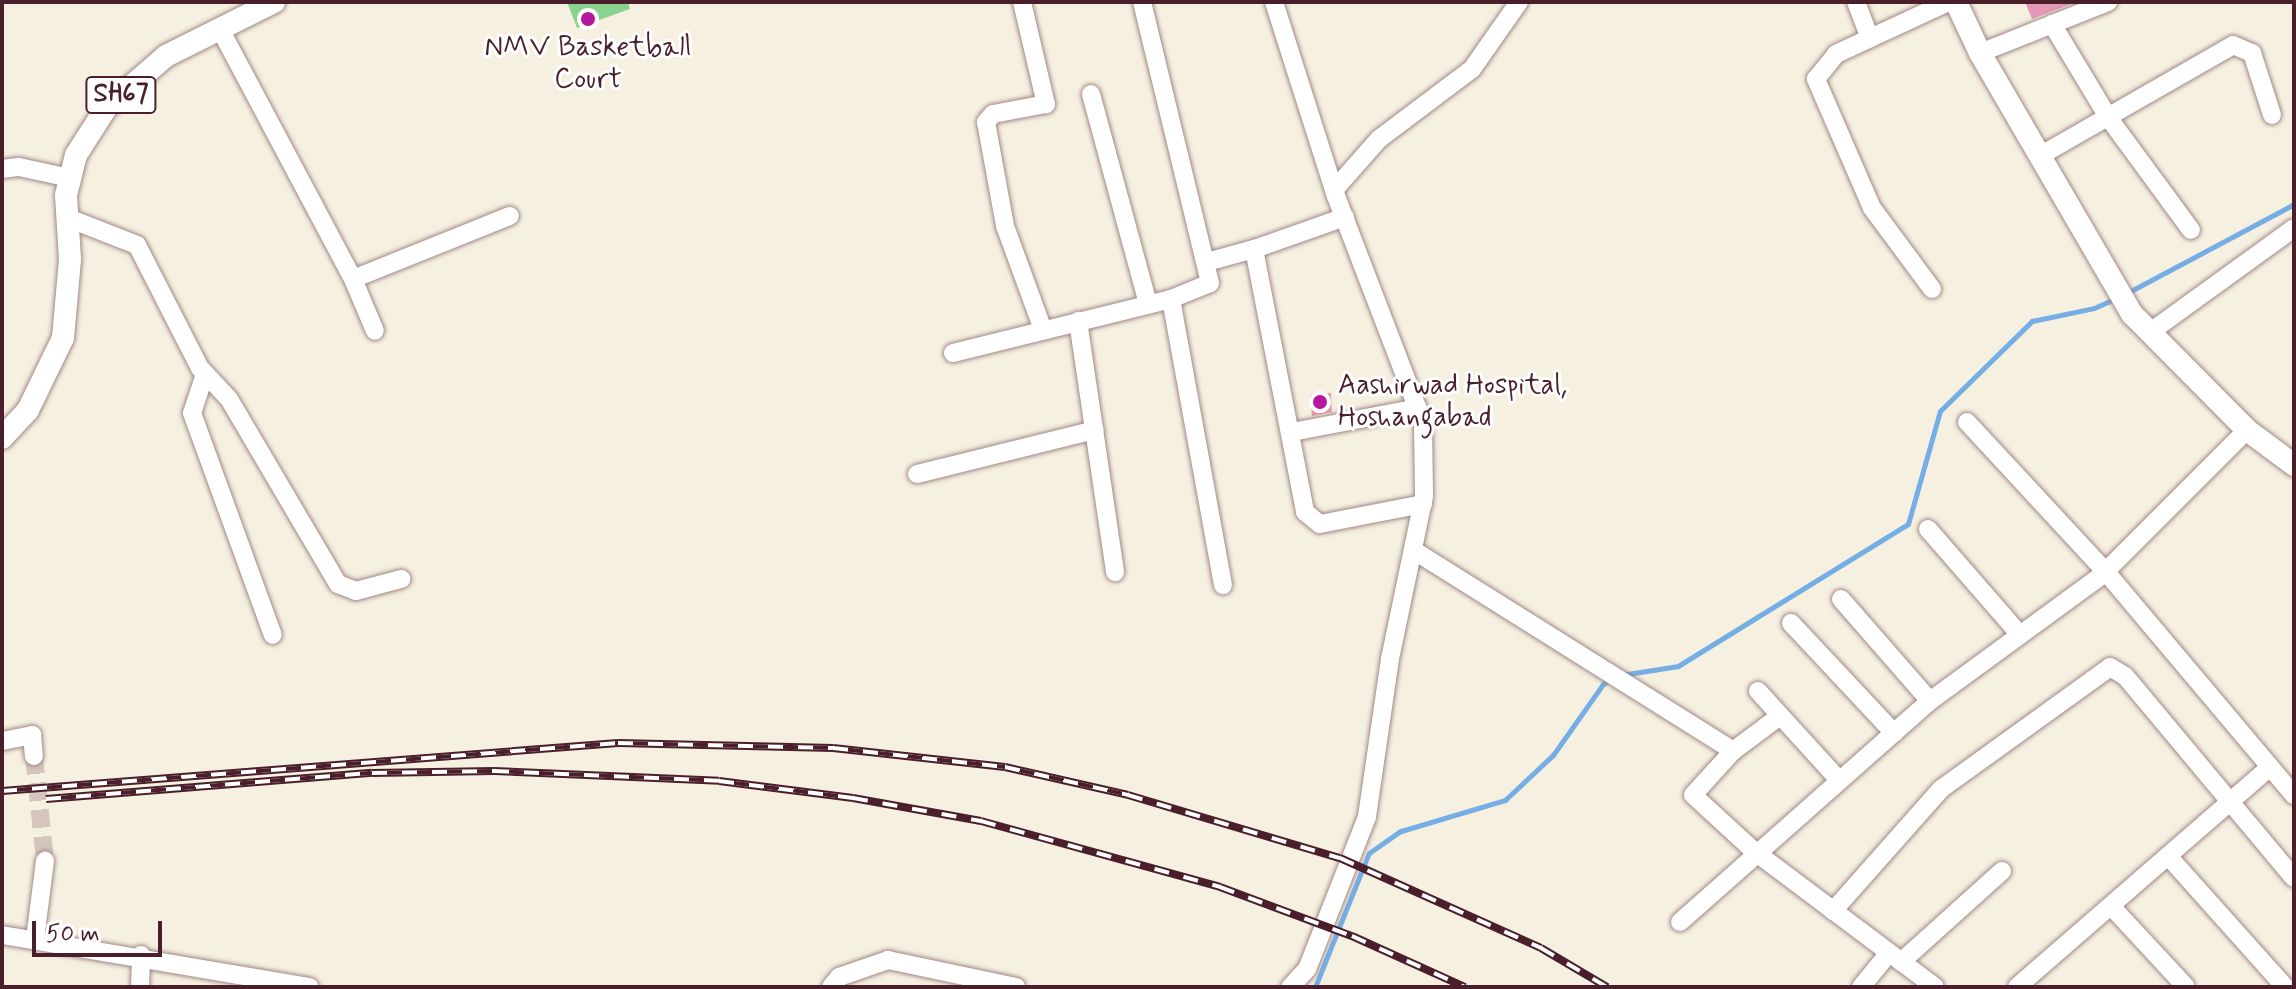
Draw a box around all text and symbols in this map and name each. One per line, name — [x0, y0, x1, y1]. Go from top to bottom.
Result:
marker: NMV Basketball Court — [579, 10, 597, 28]
place label: NMV Basketball Court — [484, 31, 692, 97]
road number: SH67 — [85, 73, 157, 117]
place label: Aashirwad Hospital, Hoshangabad — [1338, 369, 1572, 435]
marker: Aashirwad Hospital, Hoshangabad — [1309, 391, 1331, 413]
scale bar — [36, 905, 166, 955]
text: 50 m — [46, 919, 100, 950]

